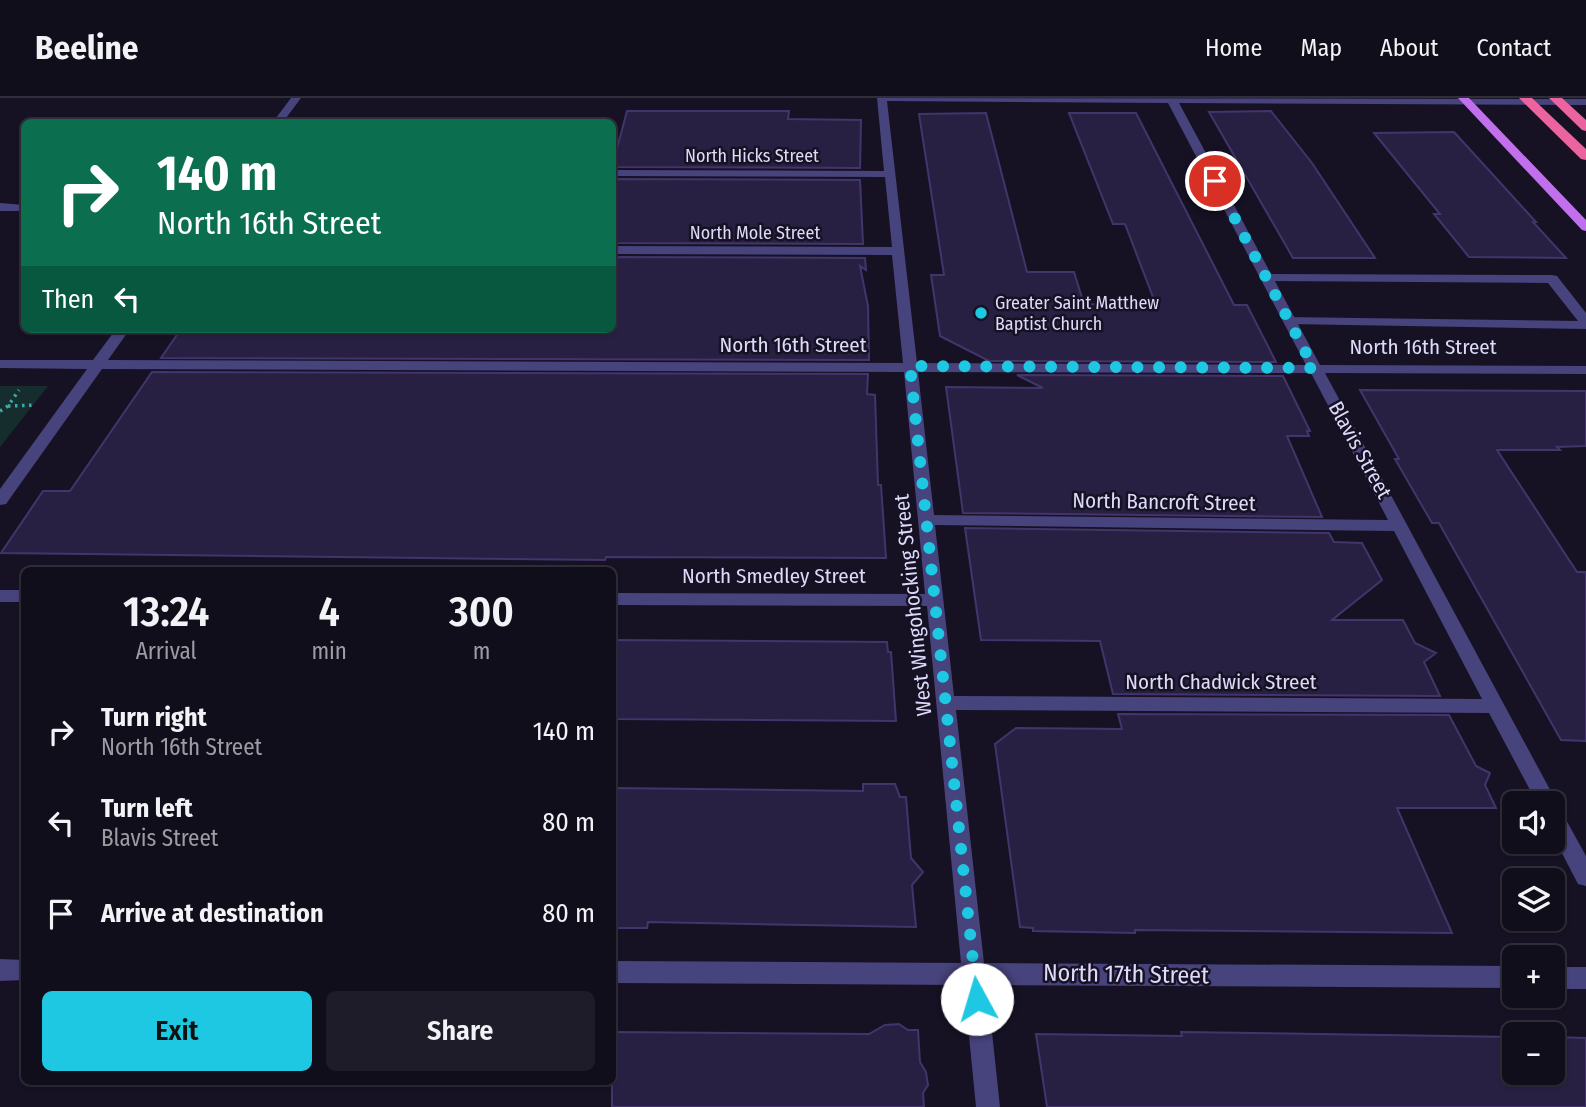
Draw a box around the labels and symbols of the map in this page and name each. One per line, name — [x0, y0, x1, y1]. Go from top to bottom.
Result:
street label: North Hicks Street — [685, 145, 819, 167]
pin — [1185, 151, 1245, 211]
street label: North Mole Street — [690, 222, 820, 244]
place label: Greater Saint Matthew Baptist Church — [995, 292, 1159, 335]
marker: Greater Saint Matthew Baptist Church — [973, 305, 989, 321]
street label: North 16th Street — [719, 332, 867, 358]
street label: North 16th Street — [1349, 334, 1497, 360]
street label: Blavis Street — [1323, 397, 1397, 503]
street label: North Bancroft Street — [1072, 487, 1256, 517]
street label: West Wingohocking Street — [888, 493, 938, 717]
street label: North Smedley Street — [682, 563, 866, 589]
street label: North Chadwick Street — [1125, 669, 1317, 695]
street label: North 17th Street — [1043, 959, 1209, 989]
position arrow — [940, 962, 1014, 1036]

